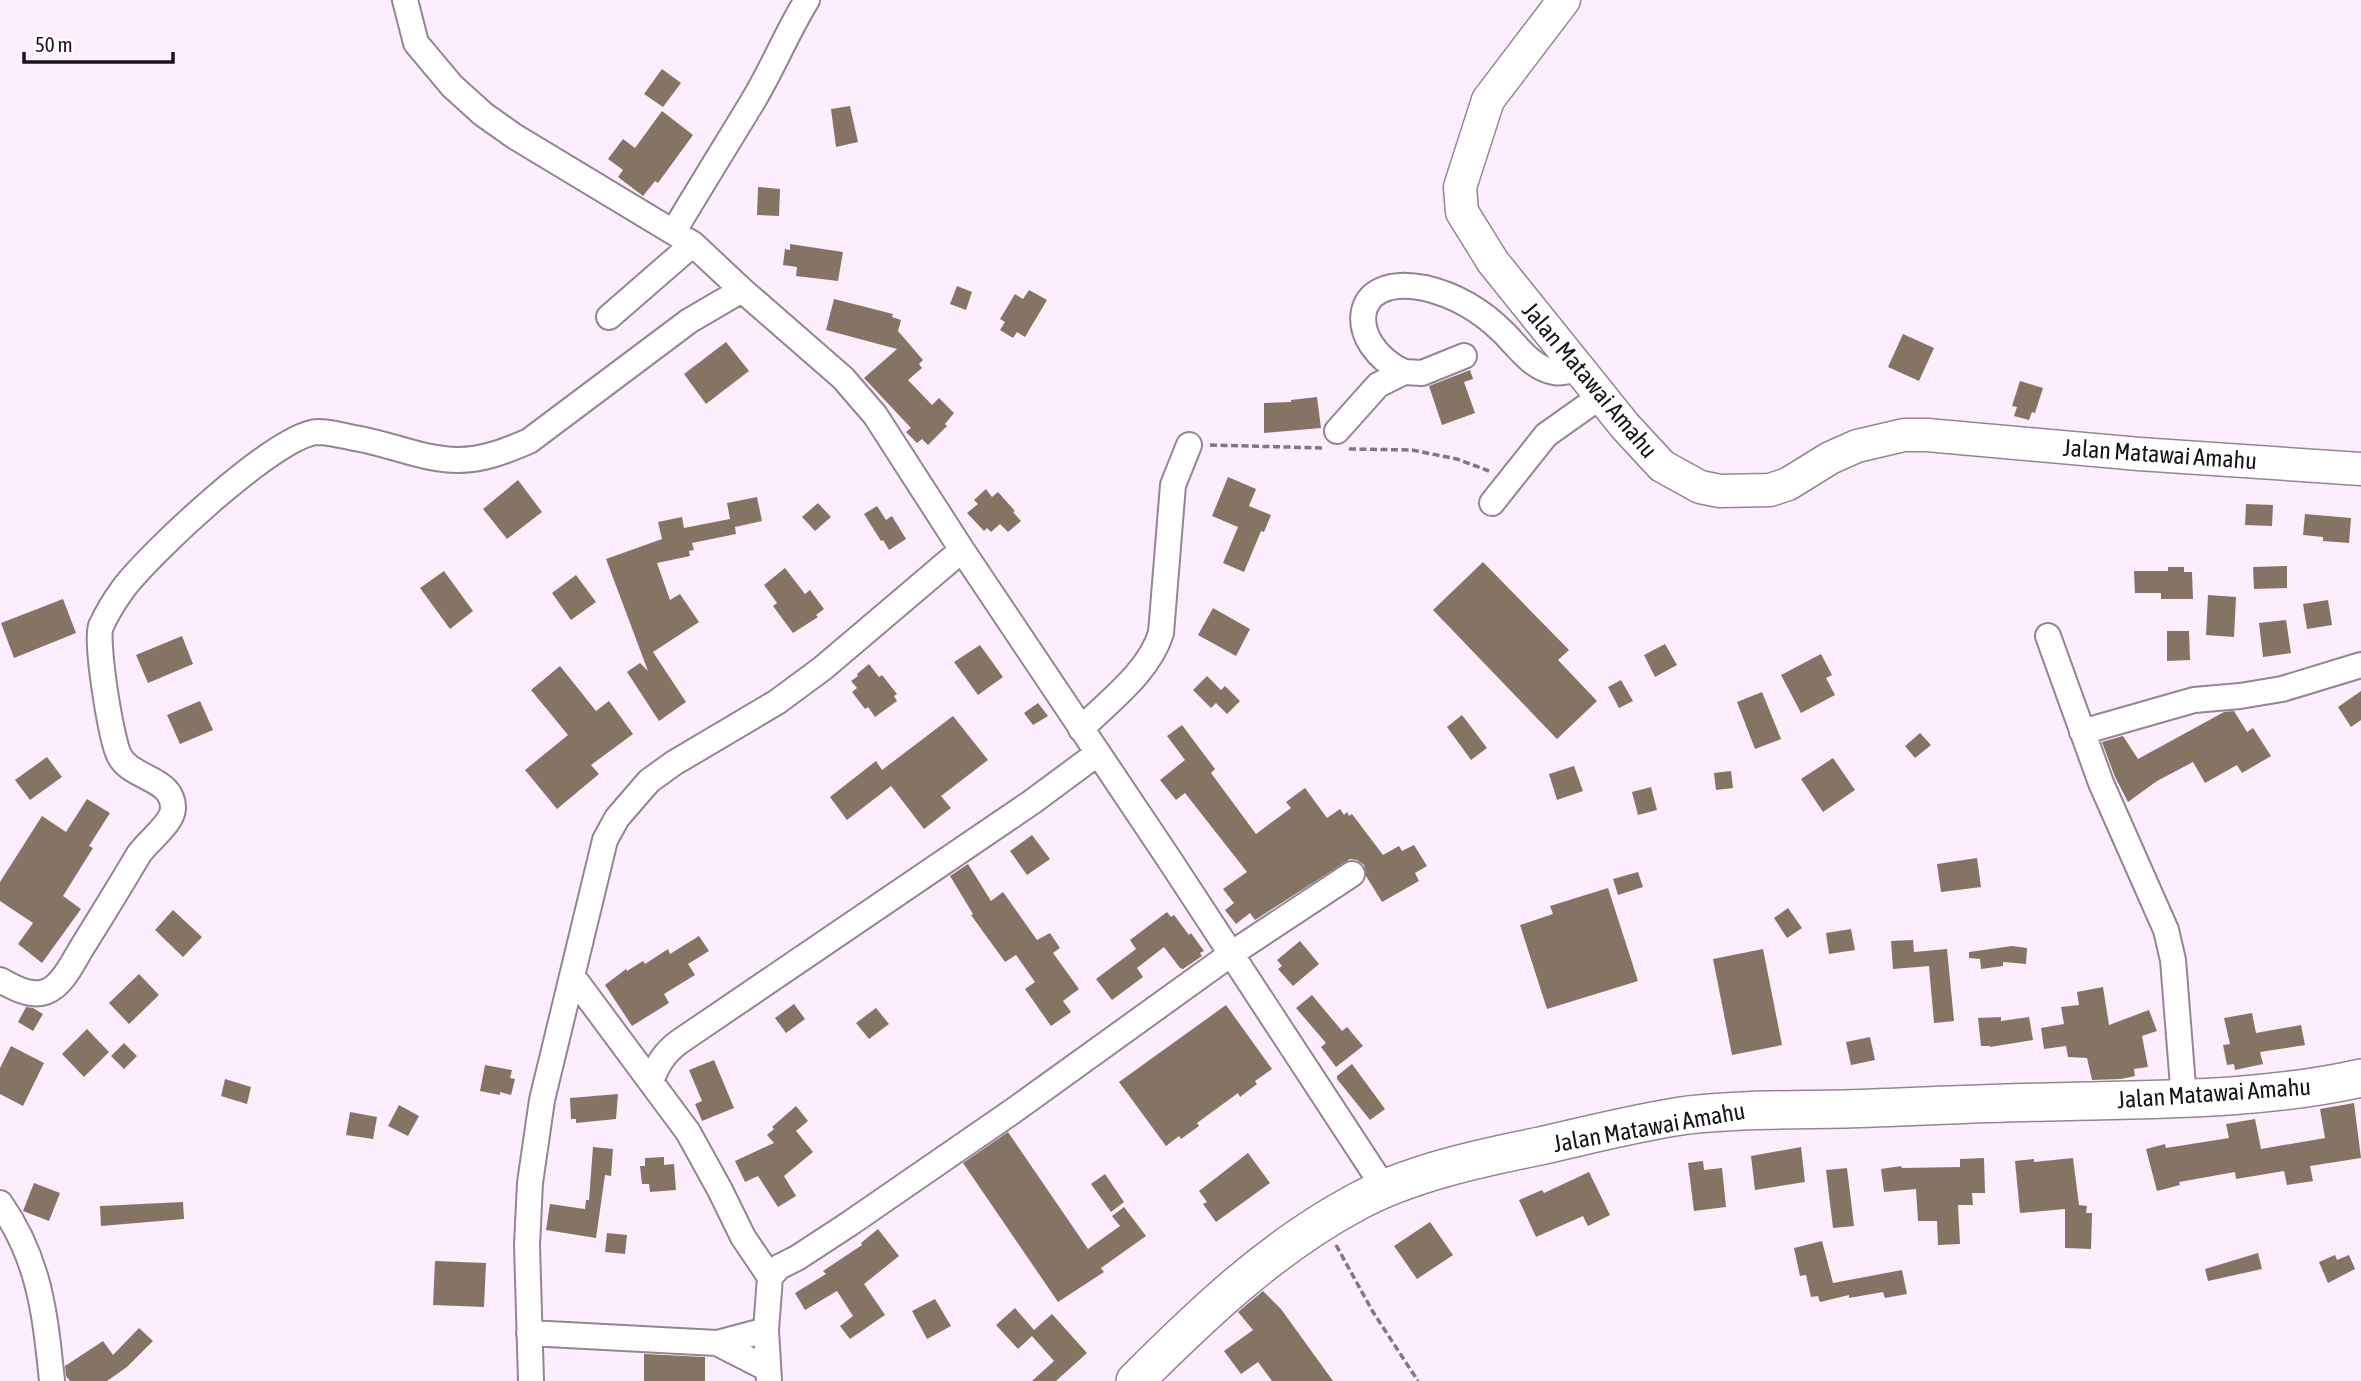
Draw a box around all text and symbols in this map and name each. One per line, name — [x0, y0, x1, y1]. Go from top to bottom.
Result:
scale bar — [24, 21, 173, 65]
text: 50 m — [35, 32, 73, 56]
street label: Jalan Matawai Amahu — [1517, 297, 1663, 463]
street label: Jalan Matawai Amahu — [2062, 434, 2258, 474]
street label: Jalan Matawai Amahu — [2116, 1073, 2312, 1113]
street label: Jalan Matawai Amahu — [1551, 1097, 1747, 1157]

